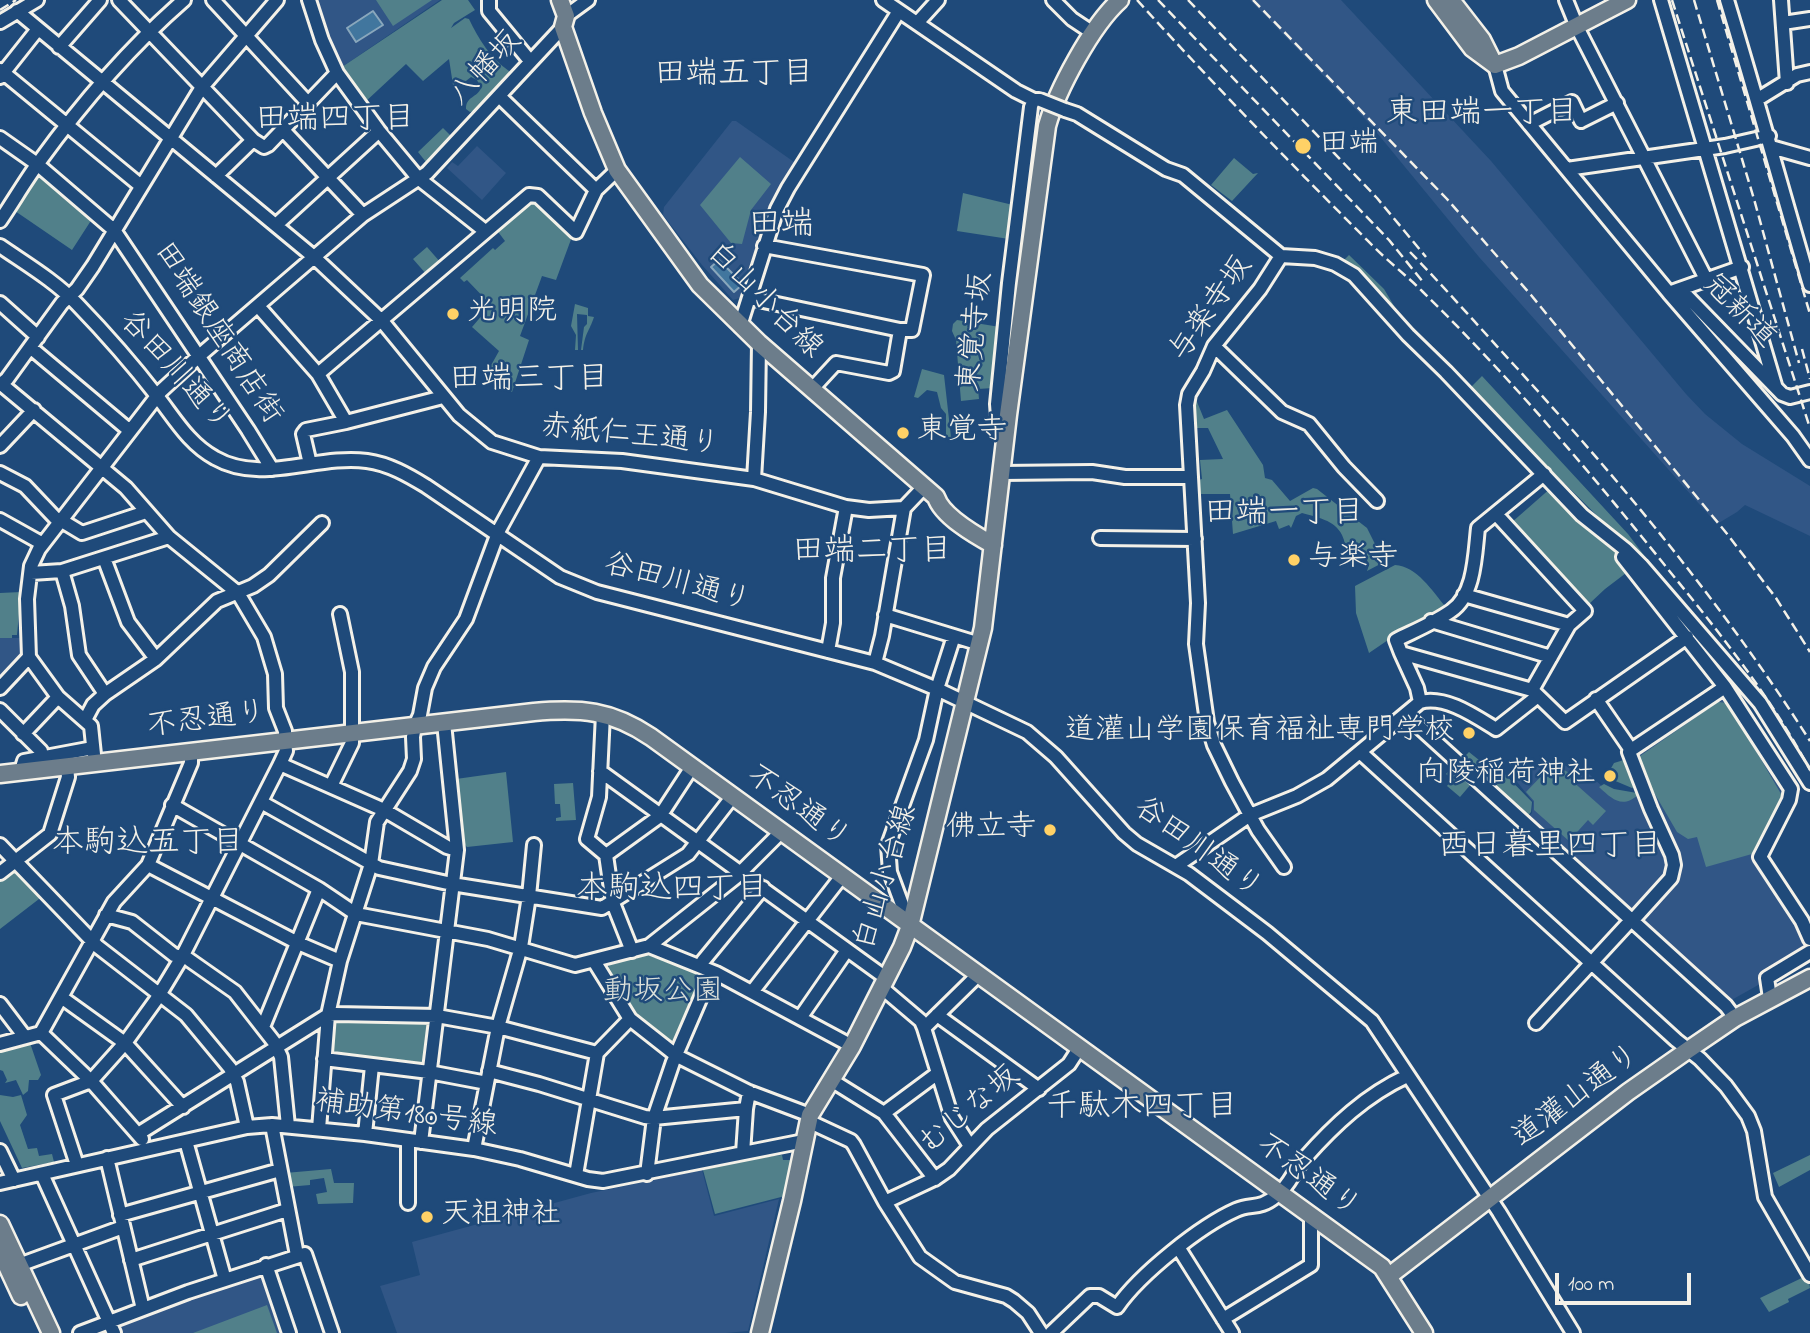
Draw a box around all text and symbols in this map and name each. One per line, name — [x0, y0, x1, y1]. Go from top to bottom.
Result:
street label: 八幡坂 — [443, 25, 531, 115]
district label: 田端五丁目 — [654, 58, 814, 96]
district label: 東田端一丁目 — [1386, 97, 1578, 135]
district label: 田端四丁目 — [255, 103, 415, 141]
place label: 田端 — [1319, 128, 1379, 164]
marker: 田端 — [1293, 136, 1313, 156]
district label: 田端 — [748, 208, 814, 248]
street label: 田端銀座商店街 — [144, 236, 288, 432]
street label: 白山小台線 — [697, 236, 829, 368]
street label: 与楽寺坂 — [1164, 251, 1262, 369]
street label: 冠新道 — [1693, 268, 1783, 358]
street label: 東覚寺坂 — [954, 270, 1002, 394]
place label: 光明院 — [467, 296, 557, 332]
street label: 谷田川通り — [110, 305, 238, 441]
marker: 光明院 — [445, 306, 461, 322]
district label: 田端三丁目 — [449, 363, 609, 401]
street label: 赤紙仁王通り — [539, 411, 721, 465]
place label: 東覚寺 — [917, 415, 1007, 451]
marker: 東覚寺 — [895, 425, 911, 441]
district label: 田端一丁目 — [1204, 497, 1364, 535]
district label: 田端二丁目 — [792, 535, 952, 573]
place label: 与楽寺 — [1308, 542, 1398, 578]
street label: 谷田川通り — [600, 548, 754, 622]
marker: 与楽寺 — [1286, 552, 1302, 568]
street label: 不忍通り — [145, 697, 269, 747]
place label: 道灌山学園保育福祉専門学校 — [1065, 715, 1455, 751]
marker: 道灌山学園保育福祉専門学校 — [1461, 725, 1477, 741]
place label: 向陵稲荷神社 — [1416, 758, 1596, 794]
street label: 不忍通り — [738, 759, 856, 859]
marker: 向陵稲荷神社 — [1602, 768, 1618, 784]
street label: 谷田川通り — [1126, 791, 1268, 909]
street label: 白山小台線 — [849, 801, 927, 955]
place label: 佛立寺 — [946, 812, 1036, 848]
marker: 佛立寺 — [1042, 822, 1058, 838]
district label: 本駒込五丁目 — [52, 827, 244, 865]
district label: 西日暮里四丁目 — [1438, 830, 1662, 868]
district label: 本駒込四丁目 — [576, 873, 768, 911]
park label: 動坂公園 — [603, 976, 723, 1012]
street label: 道灌山通り — [1507, 1038, 1649, 1158]
street label: むじな坂 — [913, 1060, 1029, 1164]
street label: 補助第180号線 — [313, 1085, 499, 1147]
district label: 千駄木四丁目 — [1046, 1091, 1238, 1129]
street label: 不忍通り — [1248, 1128, 1366, 1228]
place label: 天祖神社 — [441, 1199, 561, 1235]
marker: 天祖神社 — [419, 1209, 435, 1225]
scale bar — [1558, 1260, 1694, 1304]
text: 100 m — [1568, 1270, 1614, 1300]

